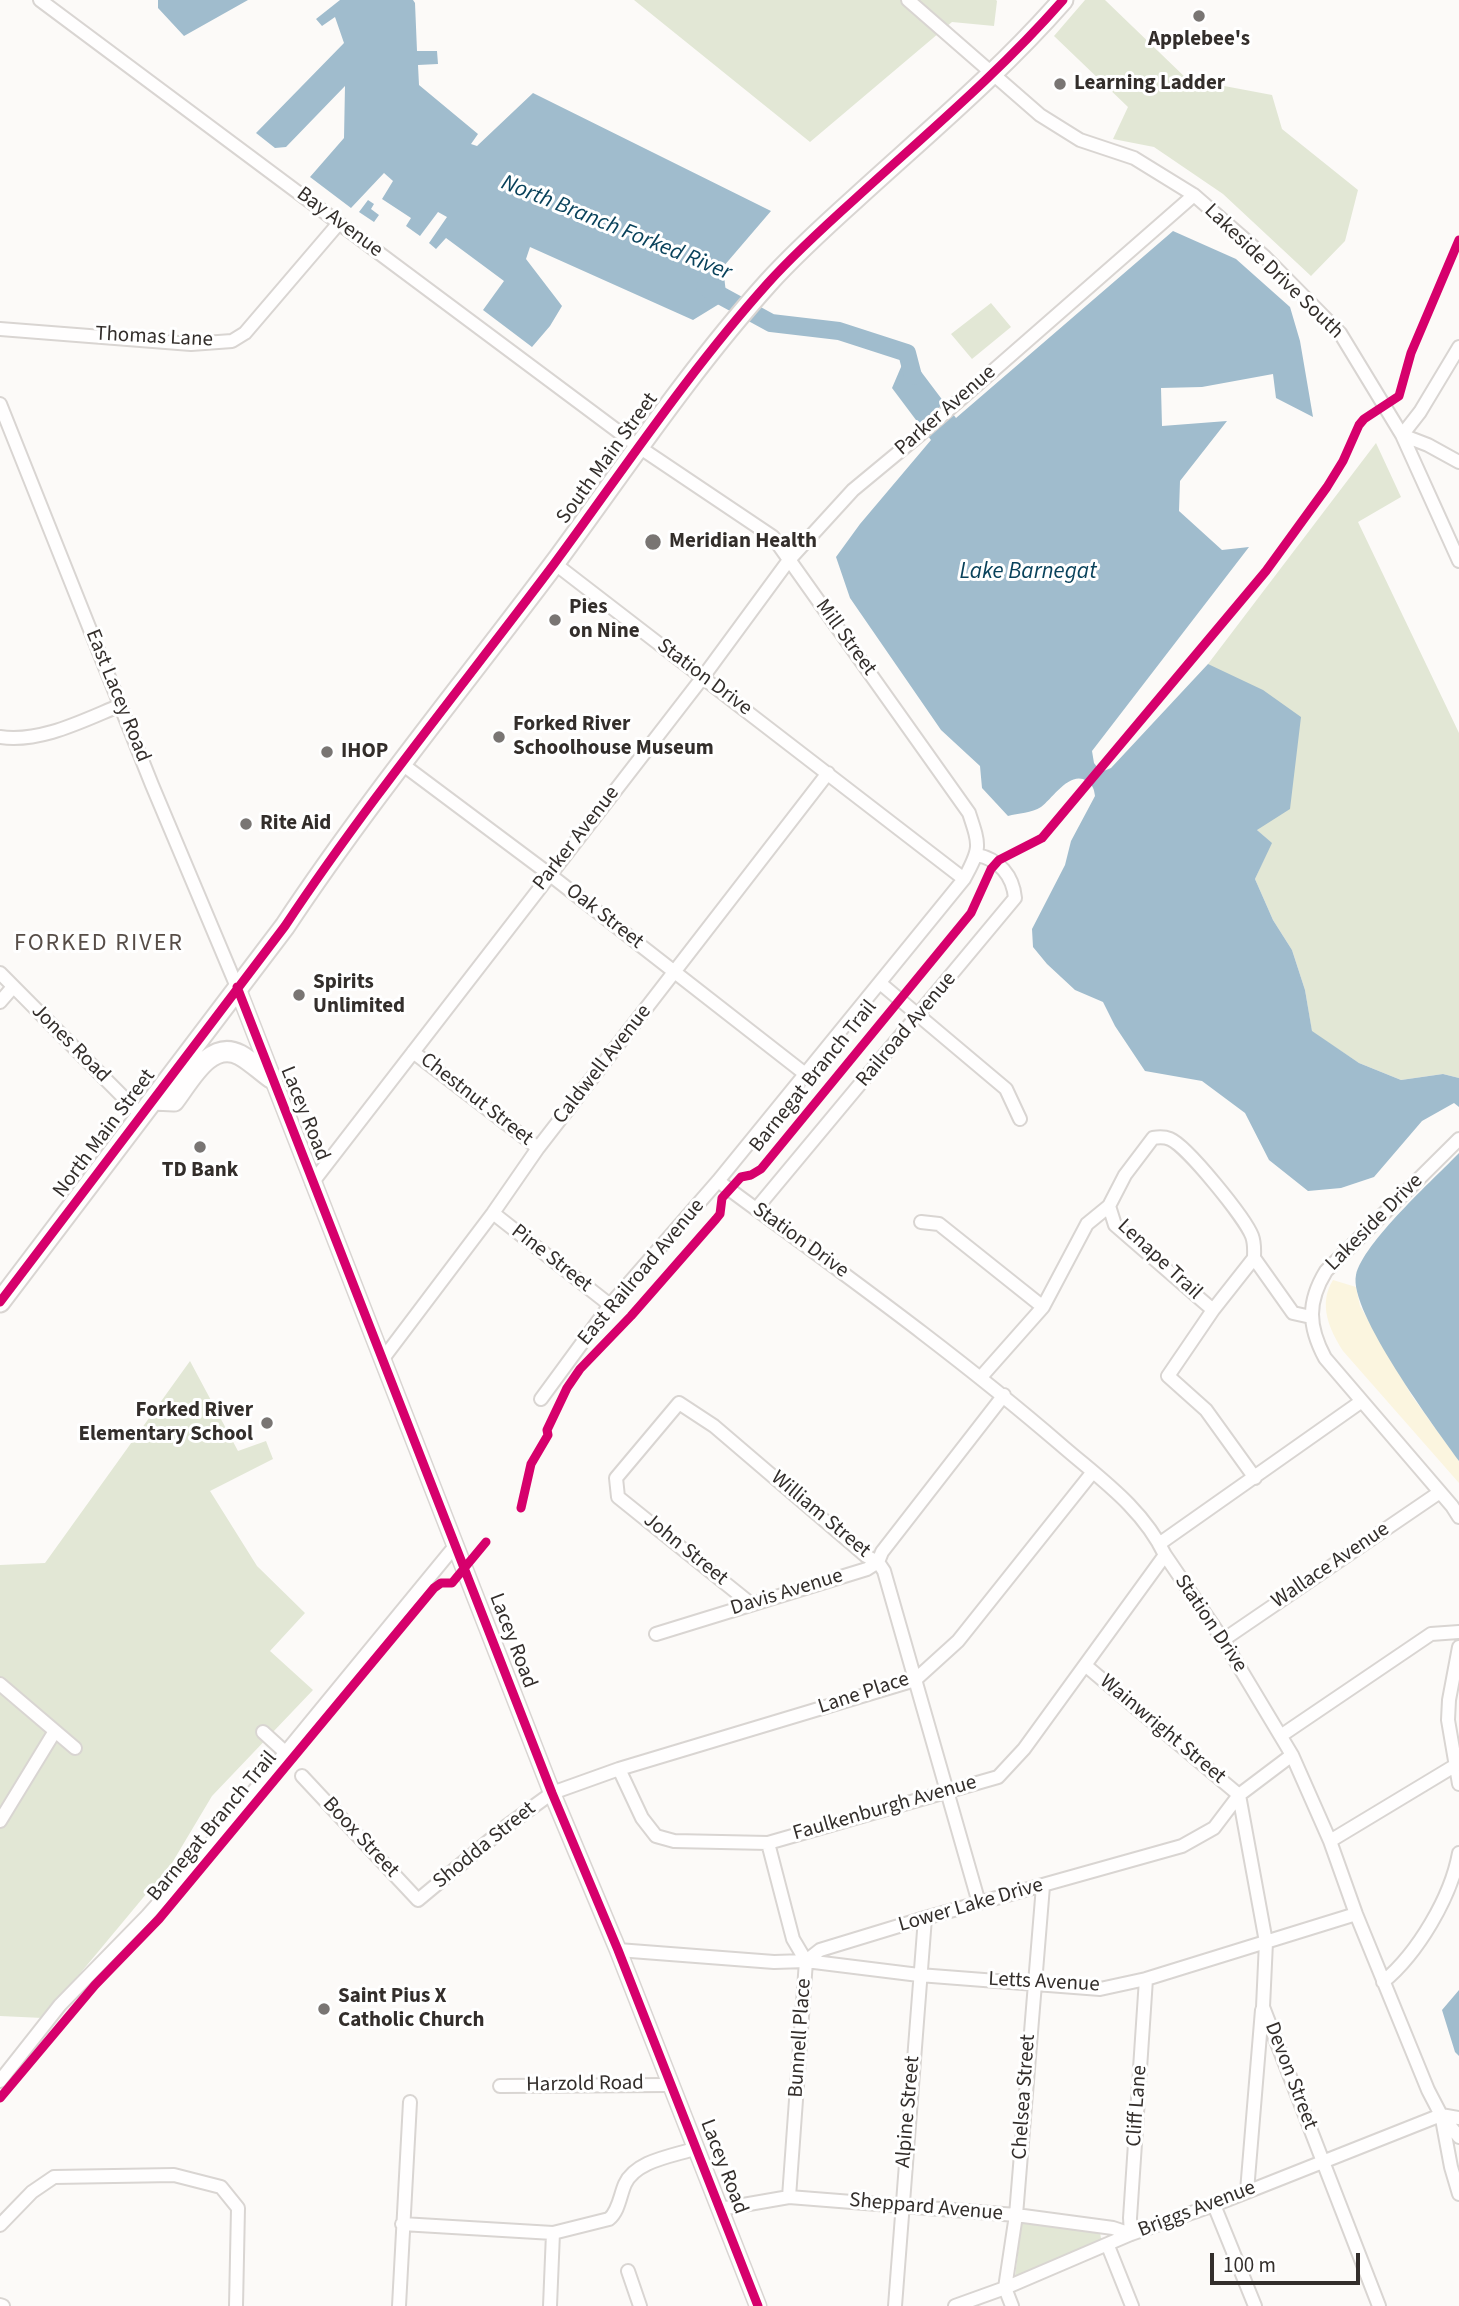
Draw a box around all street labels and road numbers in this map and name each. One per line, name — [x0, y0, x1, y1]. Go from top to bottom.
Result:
street label: Bay Avenue — [291, 182, 387, 264]
street label: Lakeside Drive South — [1198, 199, 1348, 345]
street label: Thomas Lane — [95, 322, 213, 354]
street label: Parker Avenue — [890, 360, 1002, 462]
street label: South Main Street — [552, 388, 664, 530]
street label: Mill Street — [809, 595, 881, 681]
street label: East Lacey Road — [79, 626, 155, 766]
street label: Station Drive — [651, 634, 757, 722]
street label: Parker Avenue — [528, 782, 626, 896]
street label: Oak Street — [560, 879, 648, 955]
street label: Railroad Avenue — [852, 967, 962, 1093]
street label: Barnegat Branch Trail — [745, 996, 883, 1158]
street label: Jones Road — [25, 999, 115, 1089]
street label: Caldwell Avenue — [549, 1000, 657, 1130]
street label: Chestnut Street — [415, 1048, 537, 1152]
street label: Lacey Road — [274, 1063, 334, 1165]
street label: North Main Street — [49, 1065, 161, 1203]
street label: Lakeside Drive — [1321, 1169, 1429, 1277]
street label: East Railroad Avenue — [573, 1195, 711, 1351]
street label: Station Drive — [747, 1198, 853, 1284]
street label: Lenape Trail — [1111, 1214, 1207, 1306]
street label: Pine Street — [506, 1220, 596, 1298]
street label: William Street — [765, 1466, 875, 1564]
street label: John Street — [638, 1508, 732, 1592]
street label: Wallace Avenue — [1267, 1517, 1395, 1615]
street label: Davis Avenue — [728, 1564, 846, 1622]
street label: Station Drive — [1168, 1570, 1252, 1678]
street label: Lacey Road — [482, 1590, 542, 1692]
street label: Lane Place — [815, 1667, 913, 1721]
street label: Wainwright Street — [1094, 1670, 1230, 1790]
street label: Barnegat Branch Trail — [143, 1747, 283, 1907]
street label: Faulkenburgh Avenue — [790, 1771, 980, 1847]
street label: Boox Street — [316, 1793, 404, 1883]
street label: Shodda Street — [429, 1797, 541, 1895]
street label: Lower Lake Drive — [896, 1873, 1046, 1939]
street label: Letts Avenue — [988, 1968, 1100, 1998]
street label: Bunnell Place — [784, 1978, 818, 2098]
street label: Devon Street — [1258, 2019, 1322, 2133]
street label: Chelsea Street — [1008, 2034, 1042, 2160]
street label: Alpine Street — [892, 2055, 926, 2169]
street label: Cliff Lane — [1123, 2064, 1153, 2148]
street label: Harzold Road — [526, 2071, 644, 2099]
street label: Lacey Road — [693, 2116, 753, 2218]
street label: Briggs Avenue — [1135, 2176, 1259, 2244]
street label: Sheppard Avenue — [848, 2189, 1004, 2227]

